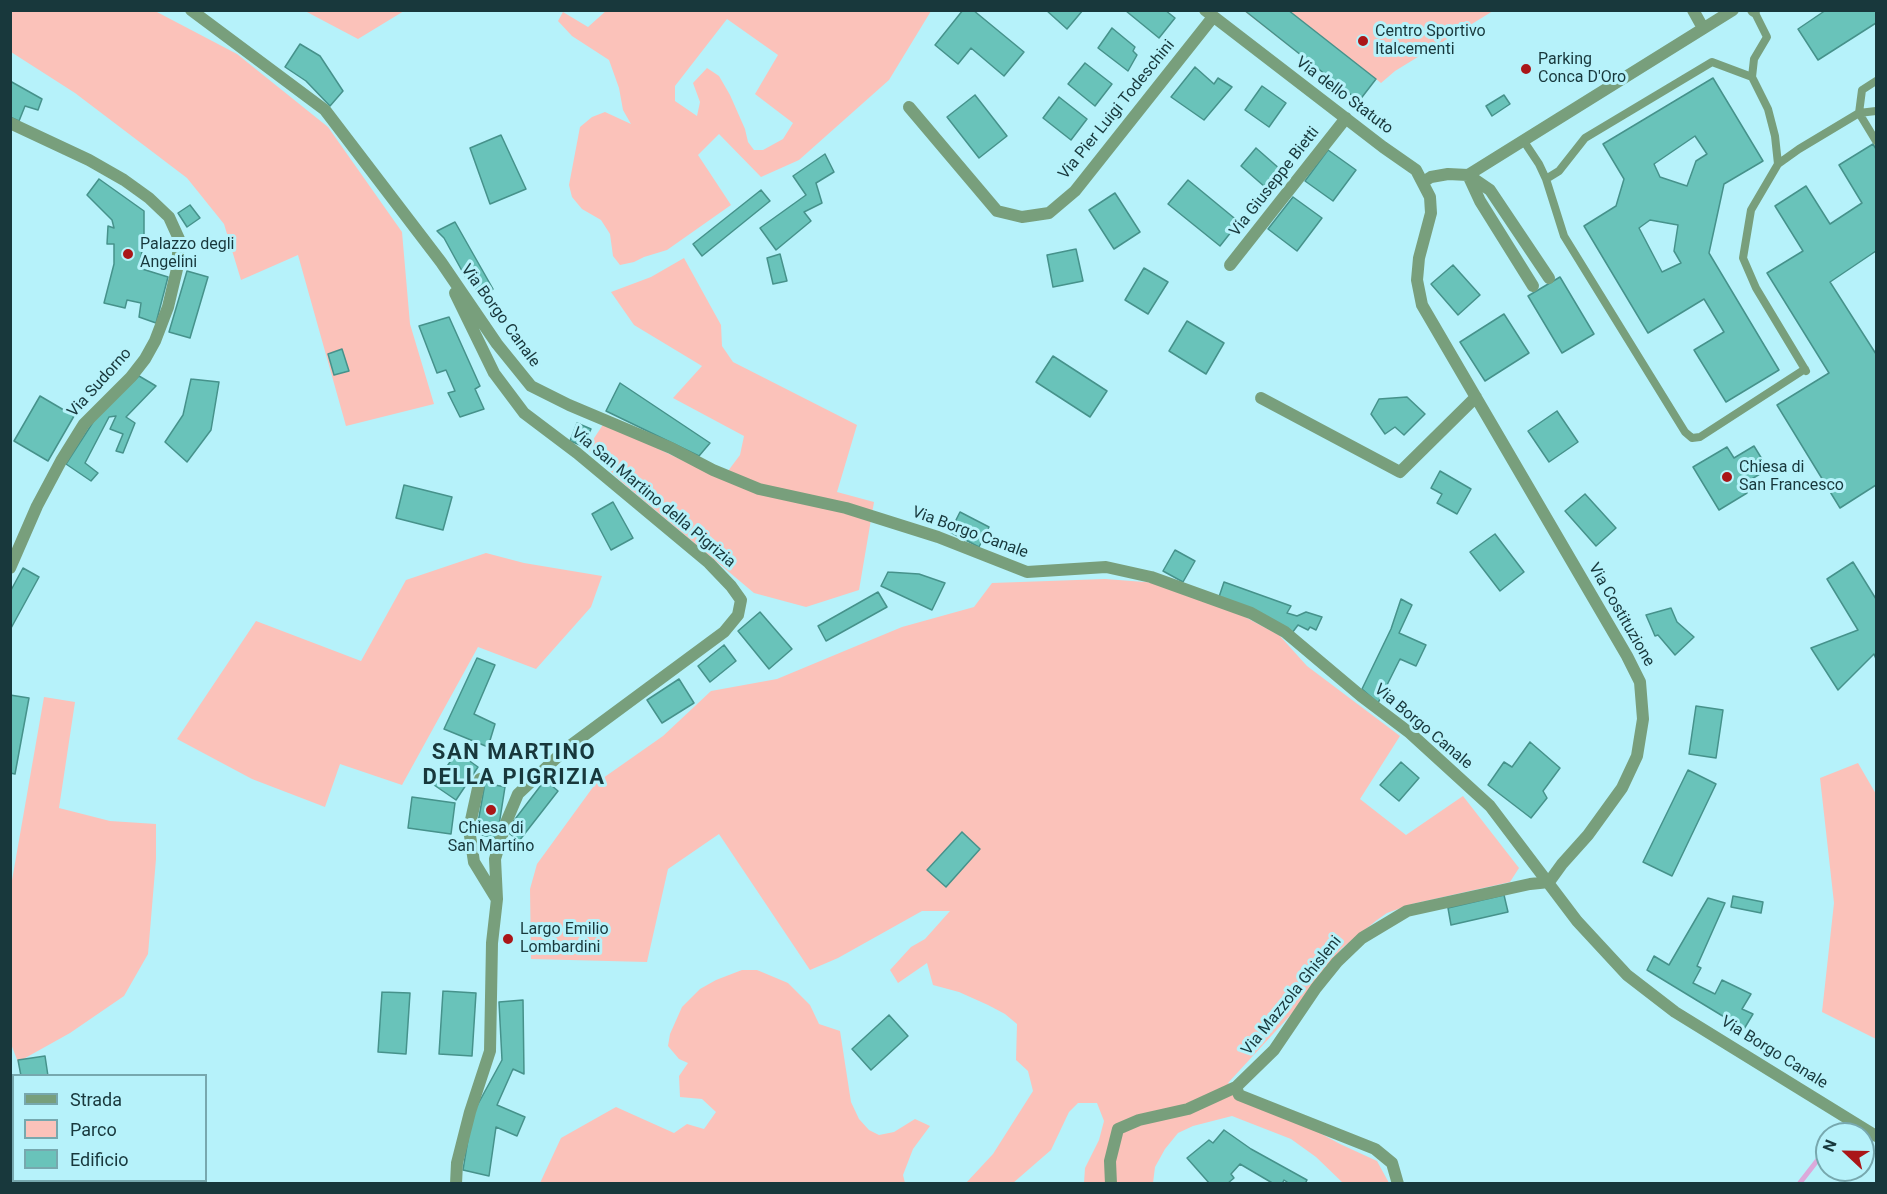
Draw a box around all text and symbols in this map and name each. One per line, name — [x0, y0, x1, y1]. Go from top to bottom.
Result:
place label: Centro Sportivo Italcementi — [1375, 22, 1486, 60]
marker: Centro Sportivo Italcementi — [1356, 34, 1370, 48]
street label: Via Pier Luigi Todeschini — [1055, 36, 1179, 184]
place label: Parking Conca D'Oro — [1538, 50, 1626, 88]
street label: Via dello Statuto — [1292, 53, 1396, 139]
marker: Parking Conca D'Oro — [1519, 62, 1533, 76]
street label: Via Giuseppe Bietti — [1226, 123, 1324, 241]
place label: Palazzo degli Angelini — [140, 235, 234, 273]
marker: Palazzo degli Angelini — [121, 247, 135, 261]
street label: Via Borgo Canale — [456, 261, 544, 371]
street label: Via Sudorno — [64, 344, 136, 422]
street label: Via San Martino della Pigrizia — [567, 424, 739, 572]
place label: Chiesa di San Francesco — [1739, 458, 1844, 496]
marker: Chiesa di San Francesco — [1720, 470, 1734, 484]
street label: Via Borgo Canale — [909, 503, 1031, 563]
street label: Via Costituzione — [1584, 560, 1658, 670]
street label: Via Borgo Canale — [1370, 680, 1476, 774]
district label: SAN MARTINO DELLA PIGRIZIA — [423, 740, 605, 792]
marker: Chiesa di San Martino — [484, 803, 498, 817]
place label: Chiesa di San Martino — [448, 819, 534, 857]
place label: Largo Emilio Lombardini — [520, 920, 609, 958]
marker: Largo Emilio Lombardini — [501, 932, 515, 946]
street label: Via Mazzola Ghisleni — [1238, 933, 1346, 1059]
street label: Via Borgo Canale — [1717, 1012, 1831, 1094]
legend — [12, 1074, 207, 1182]
text: Strada — [70, 1089, 122, 1110]
text: Parco — [70, 1119, 117, 1140]
north arrow — [1815, 1122, 1875, 1182]
text: N — [1819, 1137, 1841, 1155]
text: Edificio — [70, 1149, 129, 1170]

